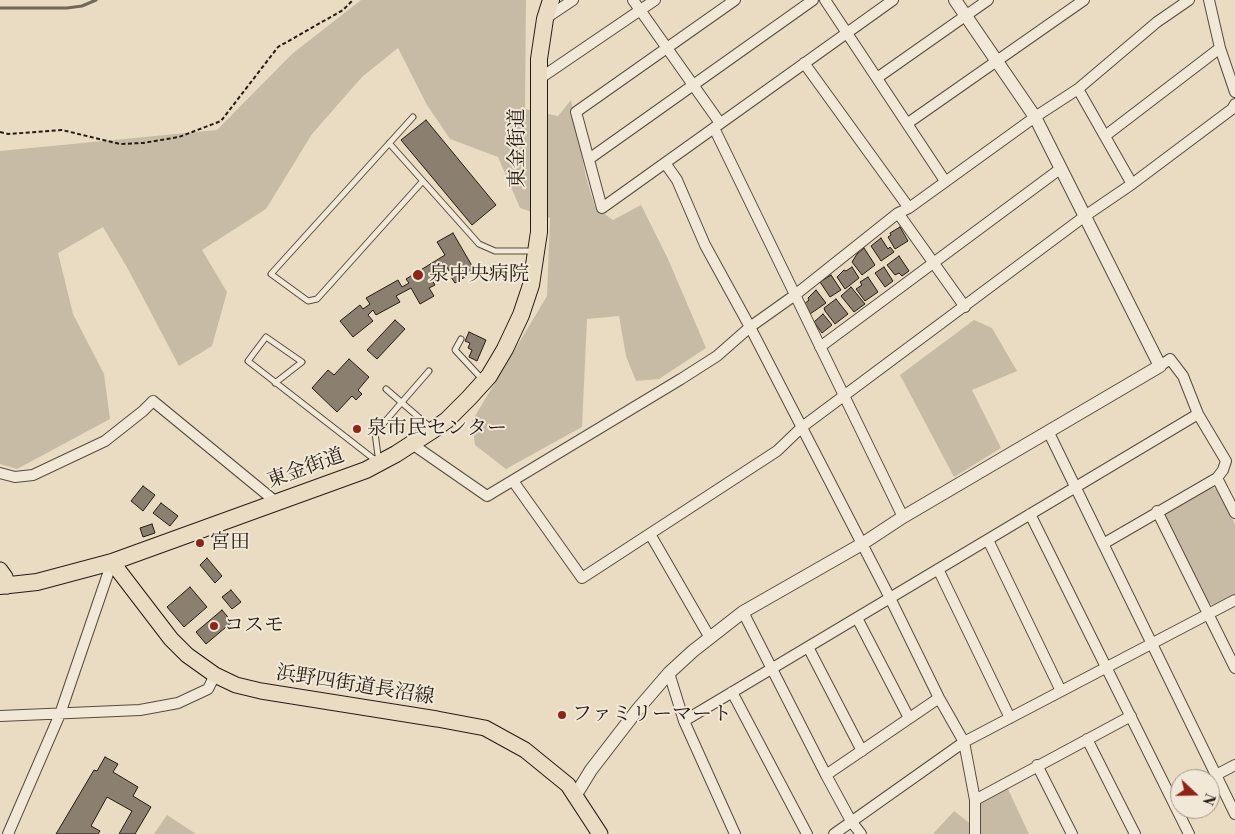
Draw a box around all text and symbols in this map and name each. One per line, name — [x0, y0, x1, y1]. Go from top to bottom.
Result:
street label: 東金街道 — [506, 108, 530, 188]
place label: 泉中央病院 — [429, 263, 529, 287]
marker: 泉中央病院 — [411, 268, 425, 282]
place label: 泉市民センター — [367, 417, 507, 441]
marker: 泉市民センター — [351, 423, 363, 435]
street label: 東金街道 — [264, 444, 348, 494]
place label: 宮田 — [210, 531, 250, 555]
marker: 宮田 — [194, 537, 206, 549]
place label: コスモ — [224, 614, 284, 638]
marker: コスモ — [208, 620, 220, 632]
street label: 浜野四街道長沼線 — [274, 662, 436, 710]
place label: ファミリーマート — [572, 703, 732, 727]
marker: ファミリーマート — [556, 709, 568, 721]
north arrow — [1170, 769, 1220, 819]
text: N — [1198, 791, 1218, 807]

